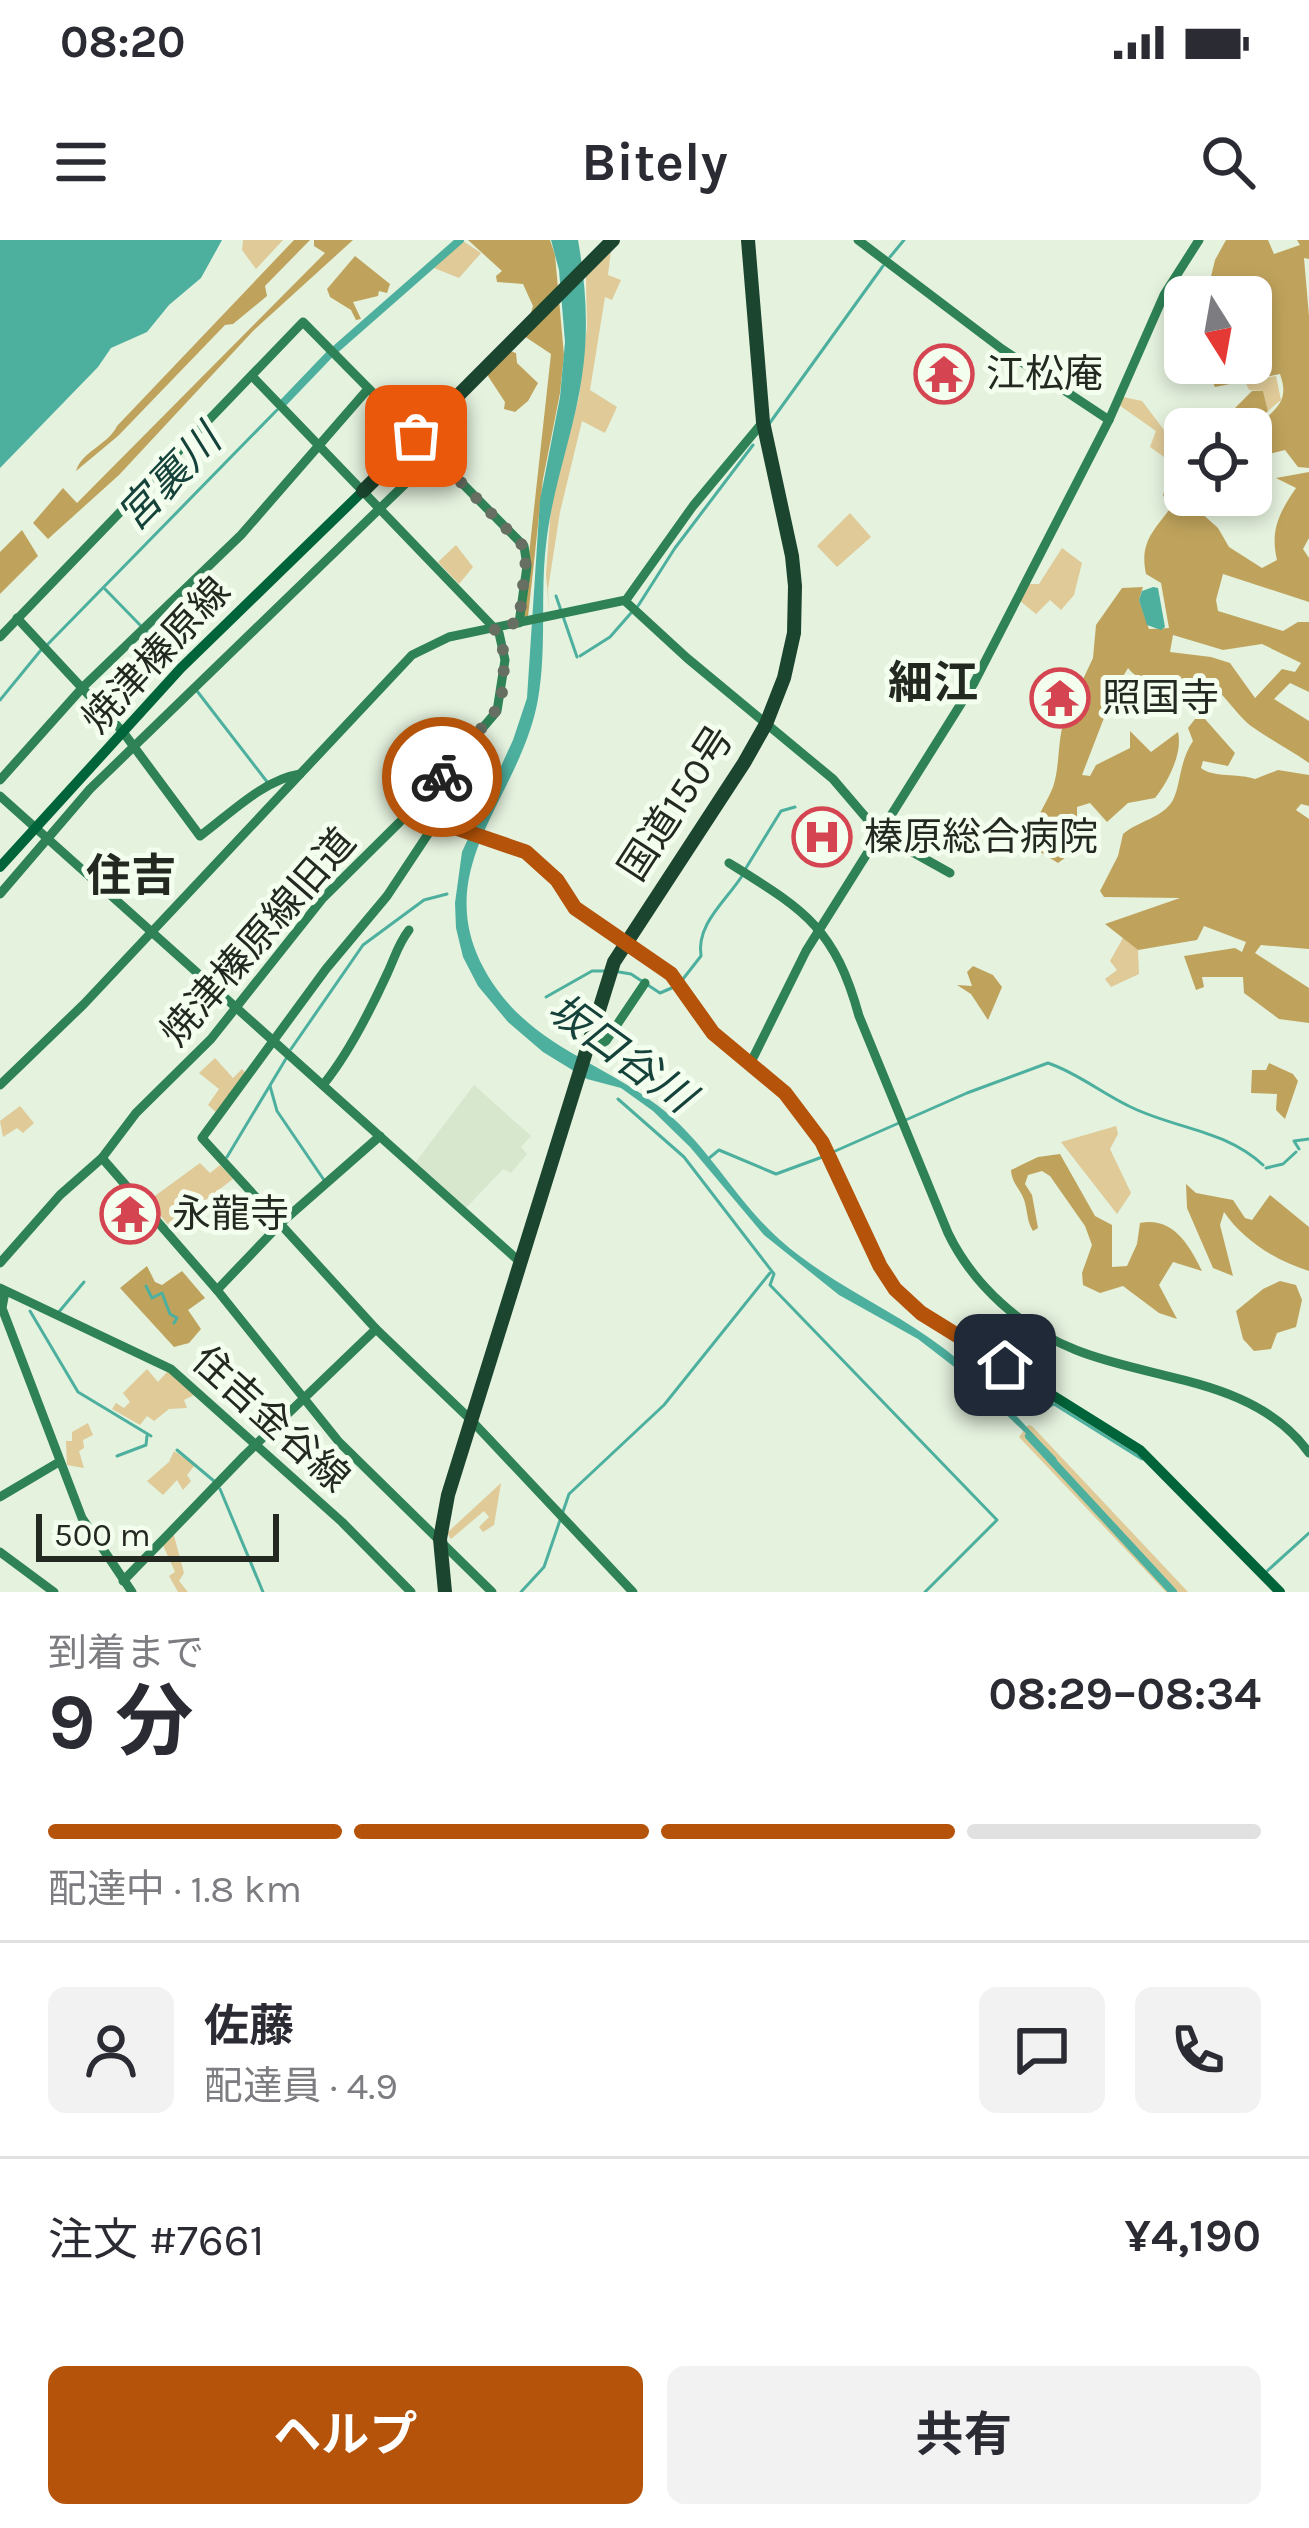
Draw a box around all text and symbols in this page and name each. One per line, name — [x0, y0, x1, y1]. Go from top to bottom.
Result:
text: 08:20 — [60, 16, 185, 68]
icon: menu — [48, 129, 114, 195]
icon: search — [1195, 129, 1261, 195]
text: Bitely — [581, 130, 728, 194]
north arrow — [1164, 276, 1272, 384]
map controls — [1164, 276, 1272, 516]
temple icon: 江松庵 — [913, 343, 975, 405]
place label: 江松庵 — [986, 351, 1103, 397]
pin — [365, 385, 467, 487]
icon: bag — [383, 403, 449, 469]
button: locate — [1164, 408, 1272, 516]
water label: 宮裏川 — [107, 412, 234, 541]
street label: 焼津榛原線 — [73, 568, 239, 742]
district label: 細江 — [888, 657, 978, 709]
temple icon: 照国寺 — [1029, 667, 1091, 729]
place label: 照国寺 — [1102, 675, 1219, 721]
courier — [382, 717, 502, 837]
street label: 国道150号 — [609, 717, 743, 889]
icon: bike — [409, 744, 475, 810]
hospital icon: 榛原総合病院 — [791, 806, 853, 868]
place label: 榛原総合病院 — [864, 814, 1098, 860]
street label: 焼津榛原線旧道 — [151, 819, 365, 1055]
district label: 住吉 — [86, 850, 176, 902]
water label: 坂口谷川 — [538, 983, 707, 1125]
temple icon: 永龍寺 — [99, 1183, 161, 1245]
place label: 永龍寺 — [172, 1191, 289, 1237]
pin — [954, 1314, 1056, 1416]
icon: home — [972, 1332, 1038, 1398]
street label: 住吉金谷線 — [183, 1337, 359, 1501]
scale bar — [36, 1508, 279, 1561]
text: 500 m — [54, 1516, 151, 1554]
text: 到着まで — [48, 1630, 204, 1676]
text: 08:29–08:34 — [989, 1668, 1261, 1720]
text: 9 分 — [48, 1676, 193, 1768]
text: 配達中 · 1.8 km — [48, 1866, 302, 1912]
button: person — [48, 1987, 174, 2113]
button: chat — [979, 1987, 1105, 2113]
button: phone — [1135, 1987, 1261, 2113]
text: 佐藤 — [204, 2000, 294, 2052]
text: 配達員 · 4.9 — [204, 2063, 398, 2109]
text: ¥4,190 — [1124, 2210, 1261, 2262]
text: 注文 #7661 — [48, 2214, 264, 2266]
button: ヘルプ — [48, 2366, 643, 2504]
button: 共有 — [667, 2366, 1261, 2504]

